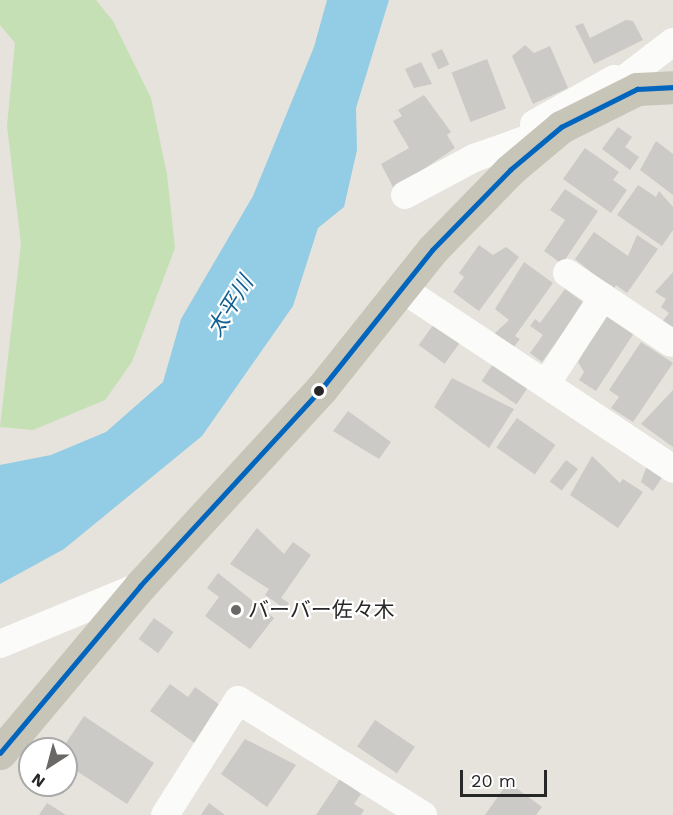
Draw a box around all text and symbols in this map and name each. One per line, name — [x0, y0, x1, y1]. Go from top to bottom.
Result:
water label: 太平川 — [201, 271, 259, 341]
unlabelled marker — [313, 385, 325, 397]
place label: バーバー佐々木 — [248, 597, 395, 623]
marker: バーバー佐々木 — [229, 603, 243, 617]
north arrow — [18, 737, 78, 797]
scale bar — [463, 758, 550, 796]
text: N — [28, 769, 49, 792]
text: 20 m — [471, 770, 516, 791]

